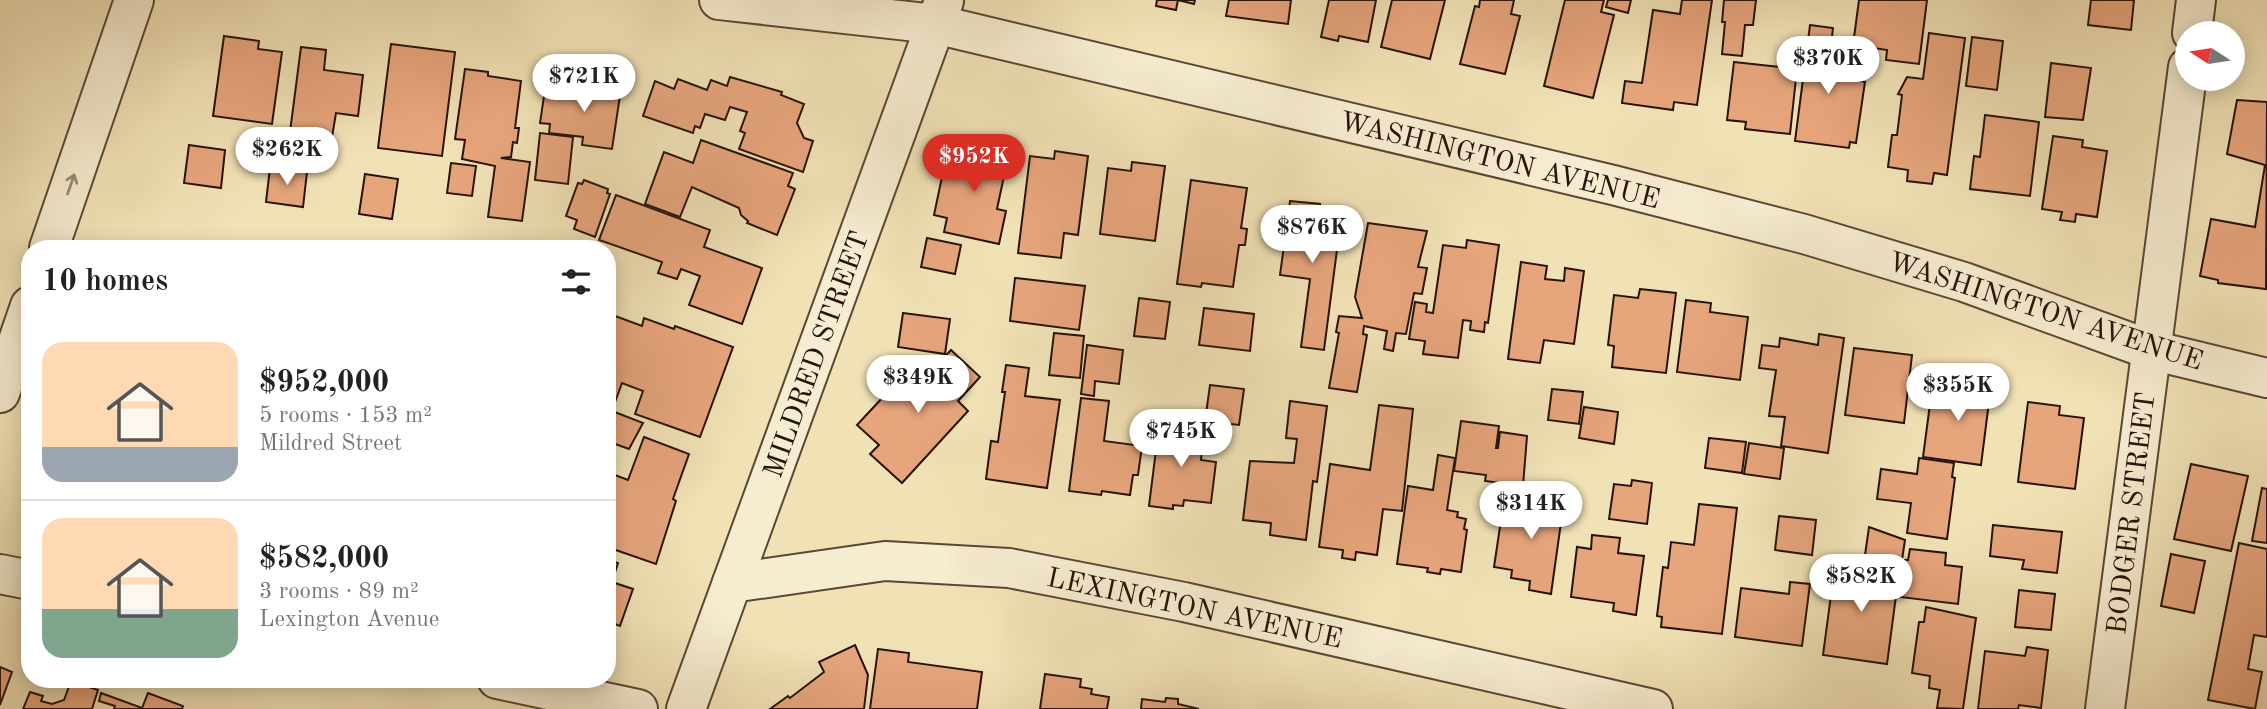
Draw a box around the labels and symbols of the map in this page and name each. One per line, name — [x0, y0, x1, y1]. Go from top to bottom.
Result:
north arrow — [2175, 21, 2245, 91]
pin: $370K — [1779, 36, 1877, 96]
pin: $721K — [535, 54, 633, 114]
street label: WASHINGTON AVENUE — [1336, 109, 1662, 215]
pin: $262K — [238, 128, 336, 187]
pin: $952K — [925, 134, 1023, 194]
one-way arrow — [66, 173, 79, 195]
pin: $876K — [1263, 205, 1361, 265]
street label: MILDRED STREET — [760, 228, 875, 482]
street label: WASHINGTON AVENUE — [1884, 249, 2206, 377]
pin: $349K — [869, 356, 967, 415]
pin: $355K — [1909, 364, 2007, 423]
street label: BODGER STREET — [2104, 390, 2162, 636]
pin: $745K — [1132, 410, 1230, 469]
pin: $314K — [1482, 482, 1580, 541]
pin: $582K — [1812, 554, 1910, 614]
street label: LEXINGTON AVENUE — [1044, 565, 1345, 655]

